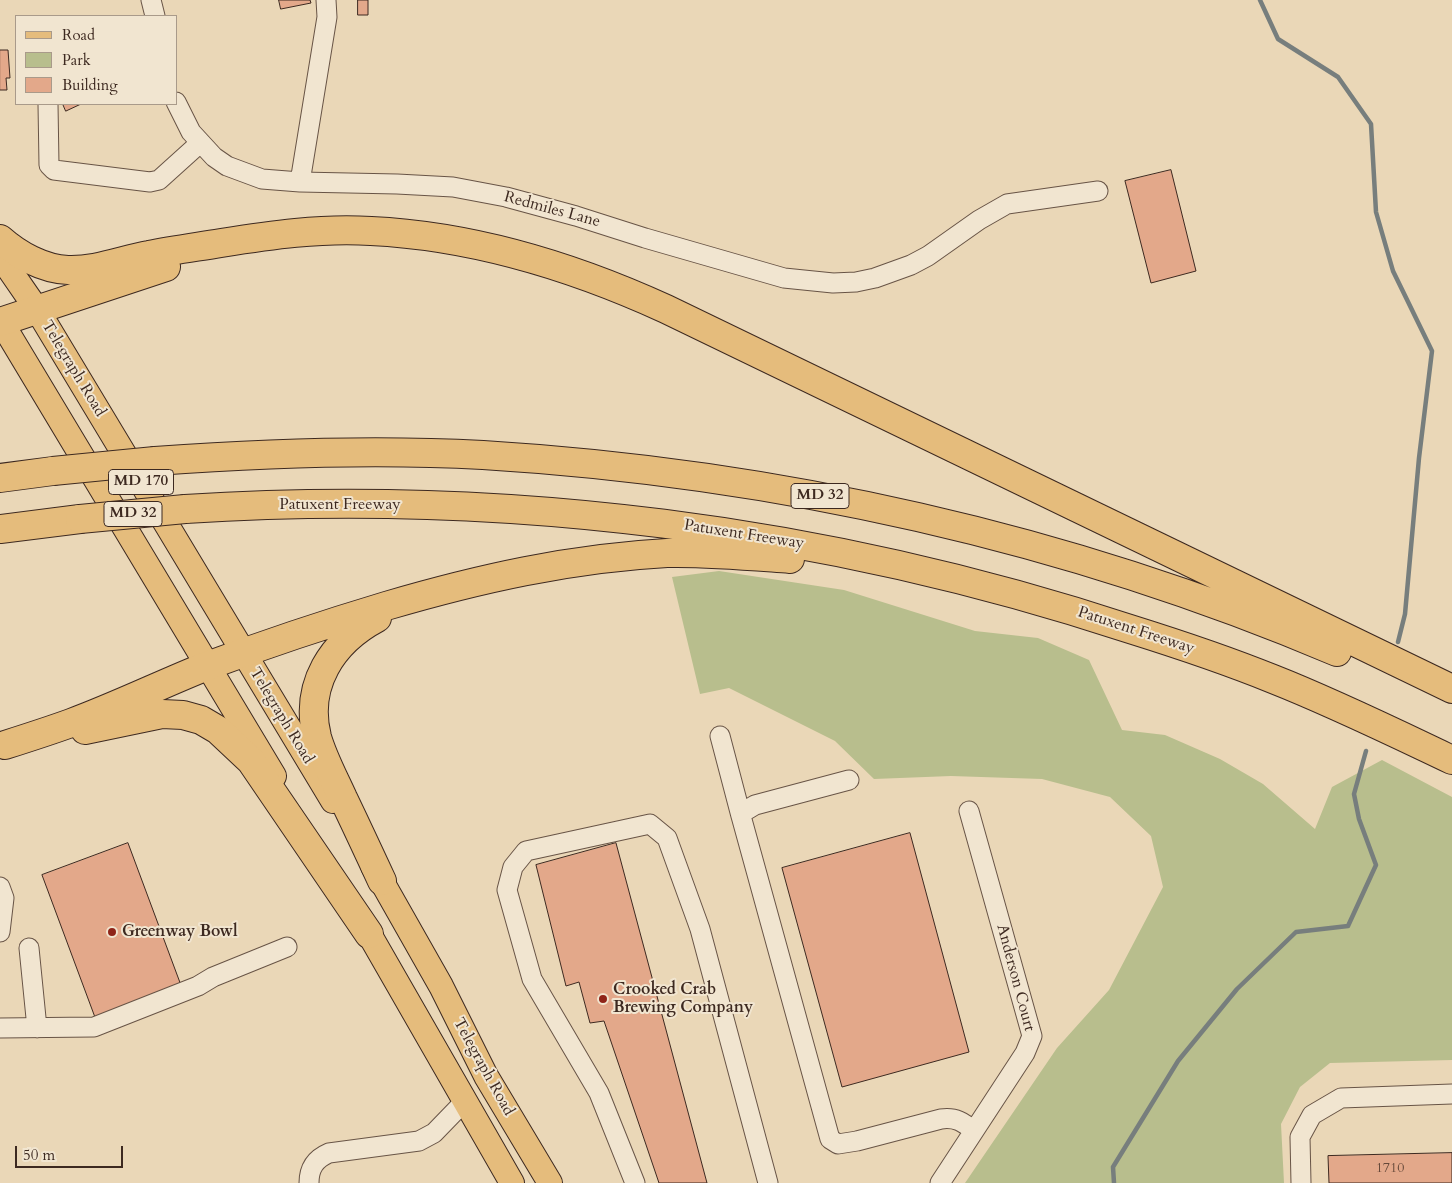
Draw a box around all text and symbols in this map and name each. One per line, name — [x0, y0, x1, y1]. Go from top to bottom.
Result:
legend — [15, 15, 178, 105]
text: Road — [62, 25, 95, 45]
text: Park — [62, 50, 91, 70]
text: Building — [62, 75, 118, 95]
street label: Redmiles Lane — [502, 188, 602, 232]
street label: Telegraph Road — [37, 317, 109, 421]
road number: MD 170 — [108, 470, 174, 494]
road number: MD 32 — [791, 484, 849, 508]
street label: Patuxent Freeway — [279, 495, 401, 515]
road number: MD 32 — [104, 502, 162, 526]
street label: Patuxent Freeway — [682, 516, 806, 554]
street label: Patuxent Freeway — [1075, 603, 1197, 659]
street label: Telegraph Road — [245, 664, 317, 768]
place label: Greenway Bowl — [122, 922, 238, 942]
street label: Anderson Court — [991, 922, 1039, 1034]
marker: Greenway Bowl — [106, 926, 118, 938]
place label: Crooked Crab Brewing Company — [613, 980, 753, 1018]
marker: Crooked Crab Brewing Company — [597, 993, 609, 1005]
street label: Telegraph Road — [448, 1015, 518, 1119]
scale bar — [18, 1136, 125, 1168]
text: 50 m — [23, 1145, 55, 1165]
house number: 1710 — [1376, 1161, 1404, 1177]

